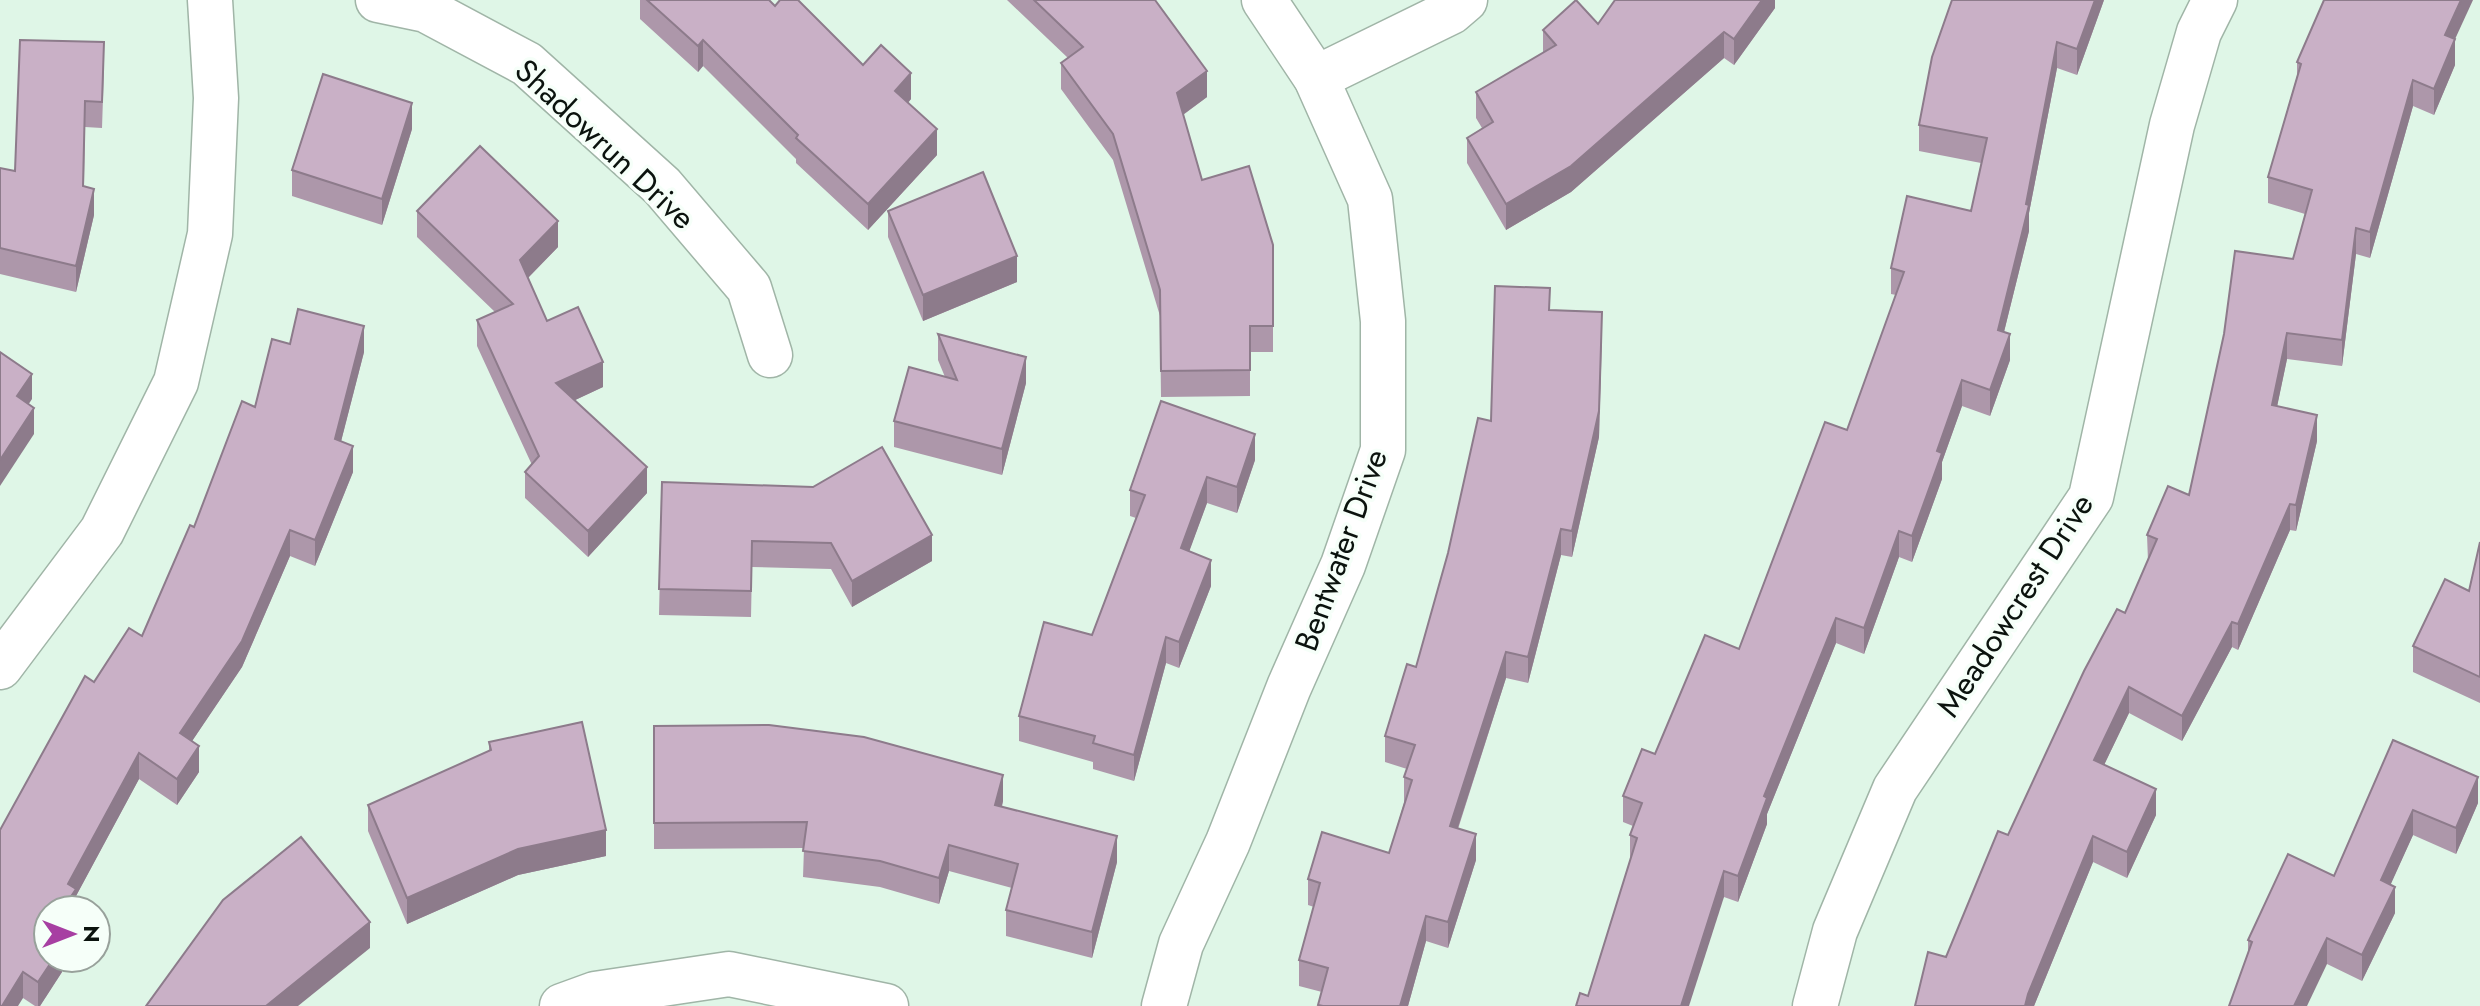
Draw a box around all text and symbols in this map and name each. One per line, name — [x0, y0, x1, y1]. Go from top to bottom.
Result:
street label: Shadowrun Drive — [504, 48, 706, 240]
street label: Bentwater Drive — [1283, 443, 1399, 657]
street label: Meadowcrest Drive — [1925, 484, 2105, 726]
north arrow — [32, 894, 112, 974]
text: N — [76, 925, 108, 943]

